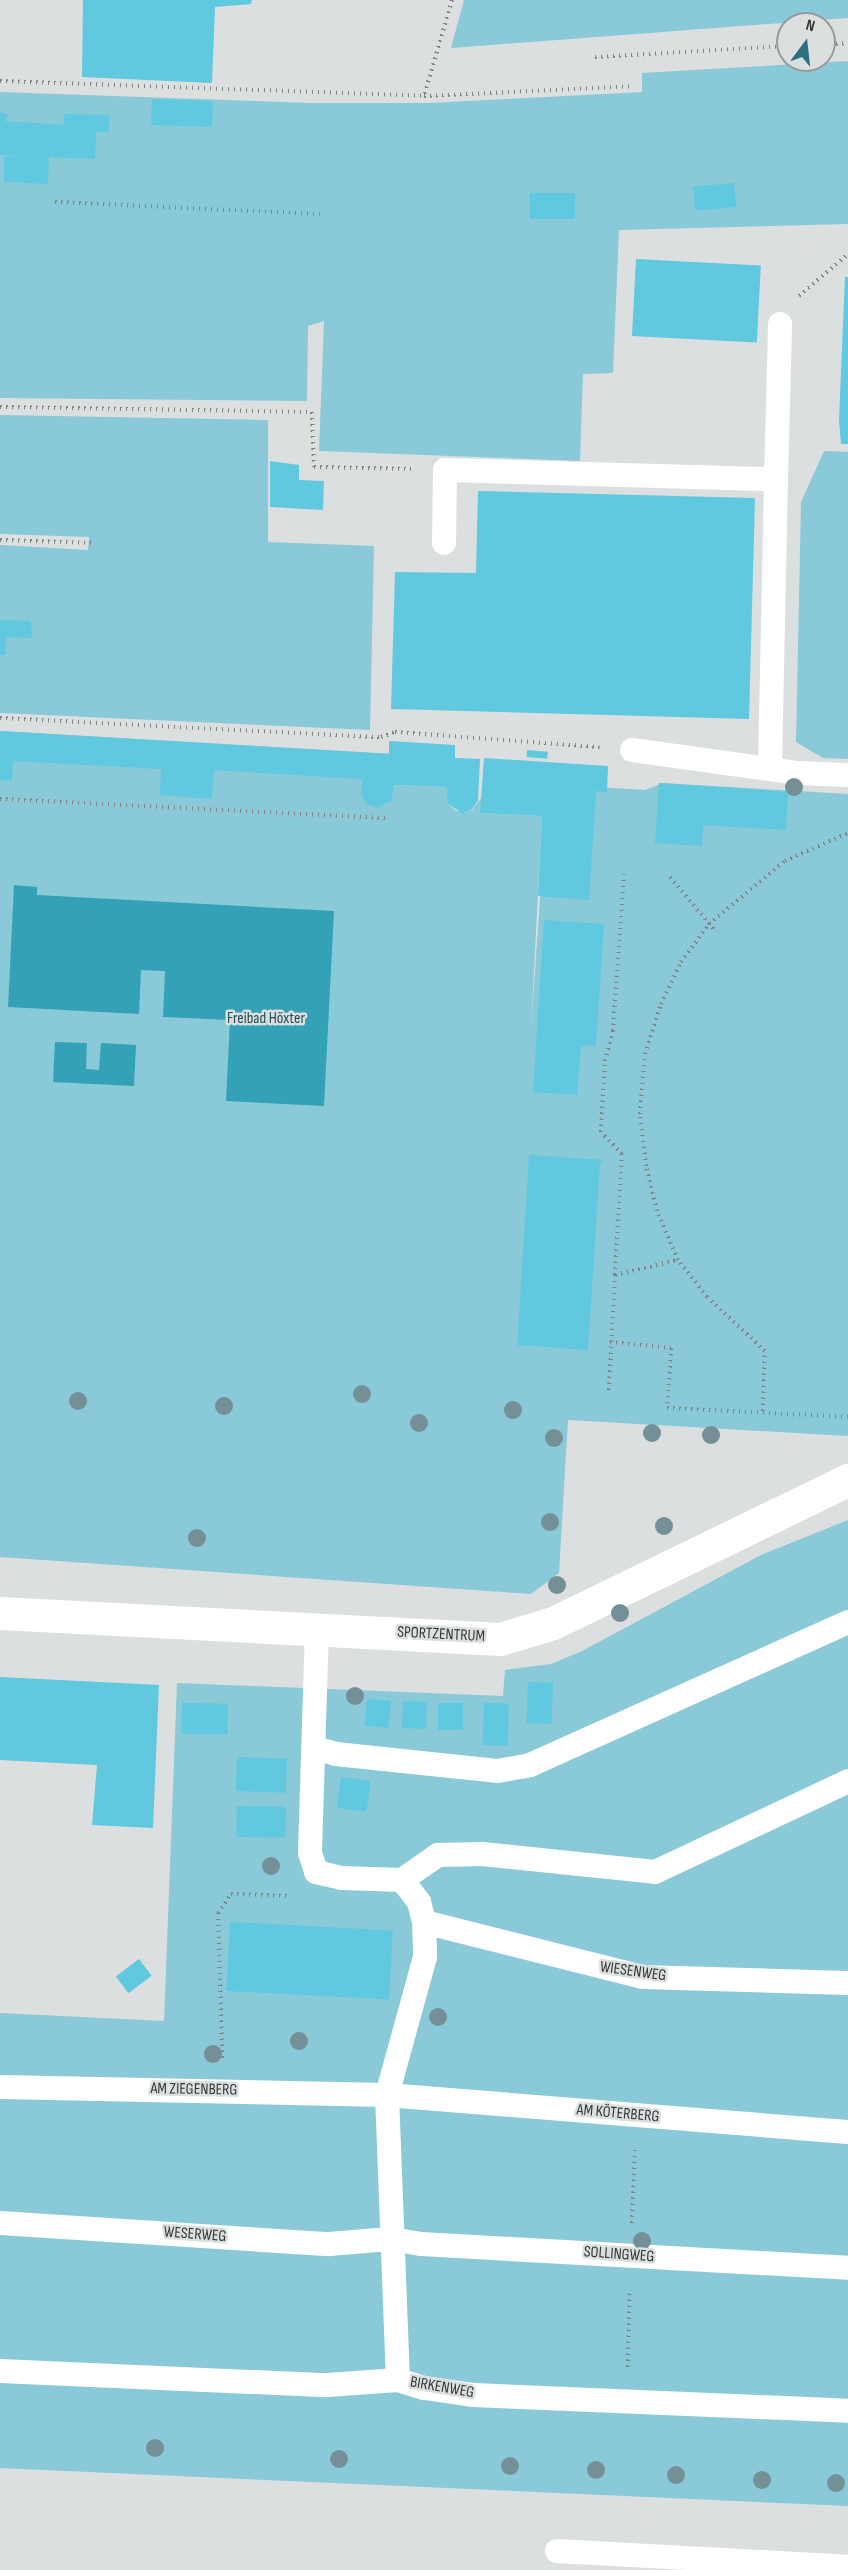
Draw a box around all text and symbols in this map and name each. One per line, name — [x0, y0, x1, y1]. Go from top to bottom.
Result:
north arrow — [776, 12, 836, 72]
text: N — [804, 16, 817, 36]
park label: Freibad Höxter — [227, 1009, 305, 1029]
street label: SPORTZENTRUM — [397, 1623, 485, 1647]
street label: WIESENWEG — [599, 1958, 667, 1986]
street label: AM ZIEGENBERG — [150, 2080, 238, 2100]
street label: AM KÖTERBERG — [576, 2101, 660, 2127]
street label: WESERWEG — [163, 2223, 227, 2247]
street label: SOLLINGWEG — [583, 2243, 655, 2267]
street label: BIRKENWEG — [409, 2373, 475, 2403]

